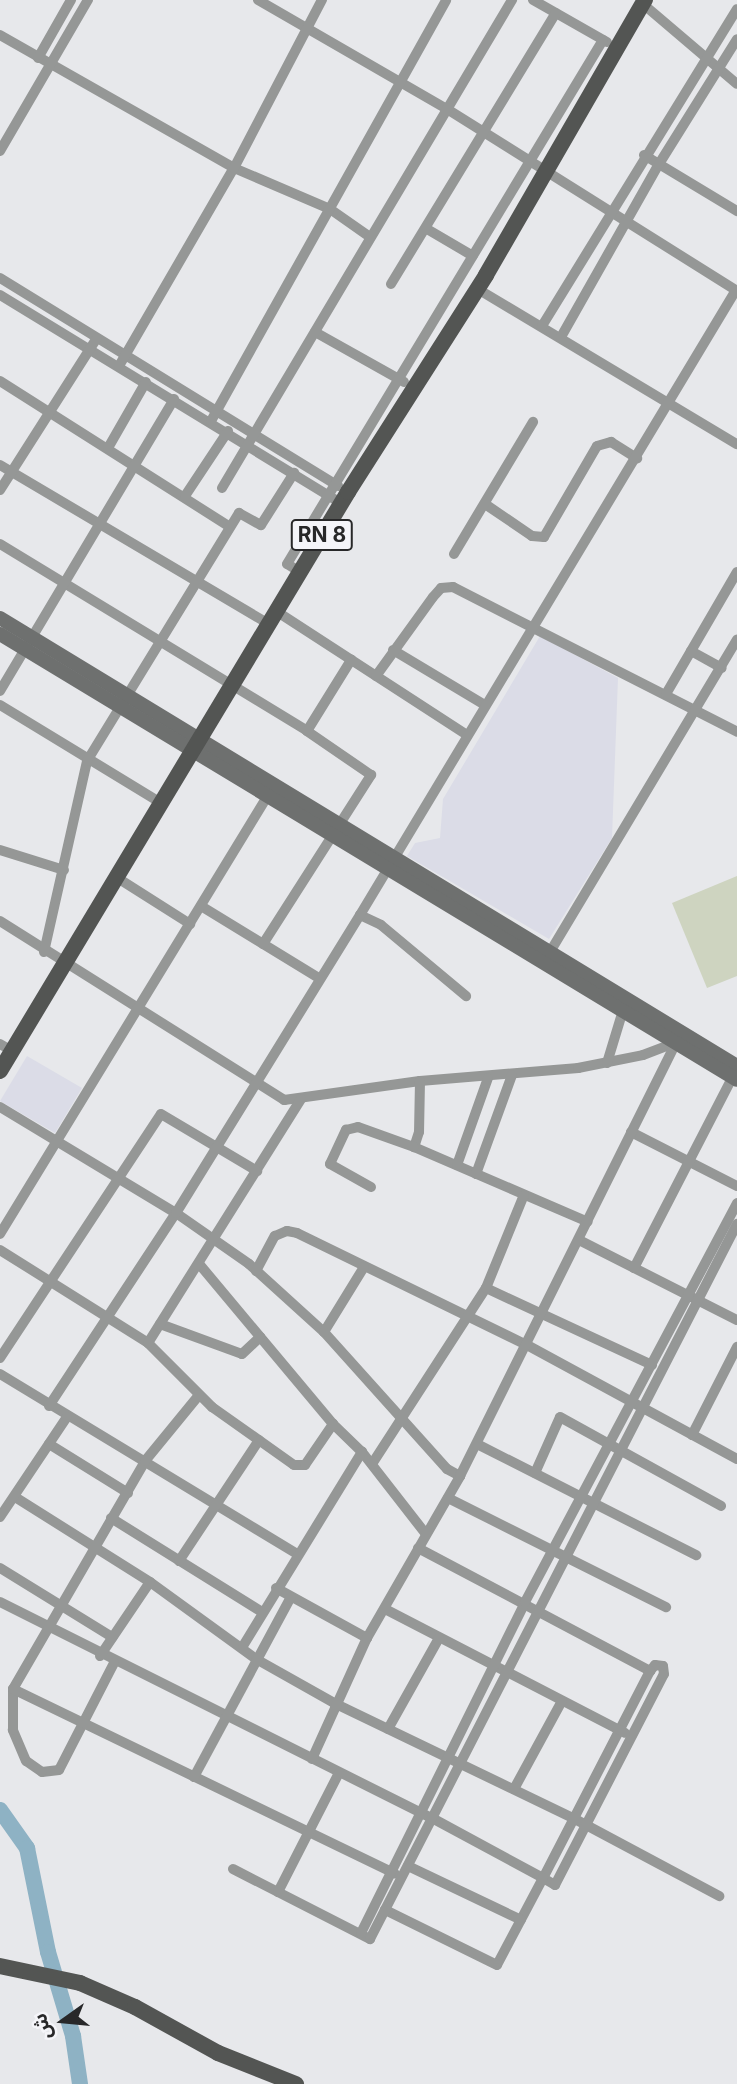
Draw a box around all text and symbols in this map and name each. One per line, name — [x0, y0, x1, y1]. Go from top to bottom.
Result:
road number: RN 8 — [290, 518, 354, 552]
north arrow — [28, 1986, 98, 2056]
text: ش — [28, 2011, 57, 2042]

